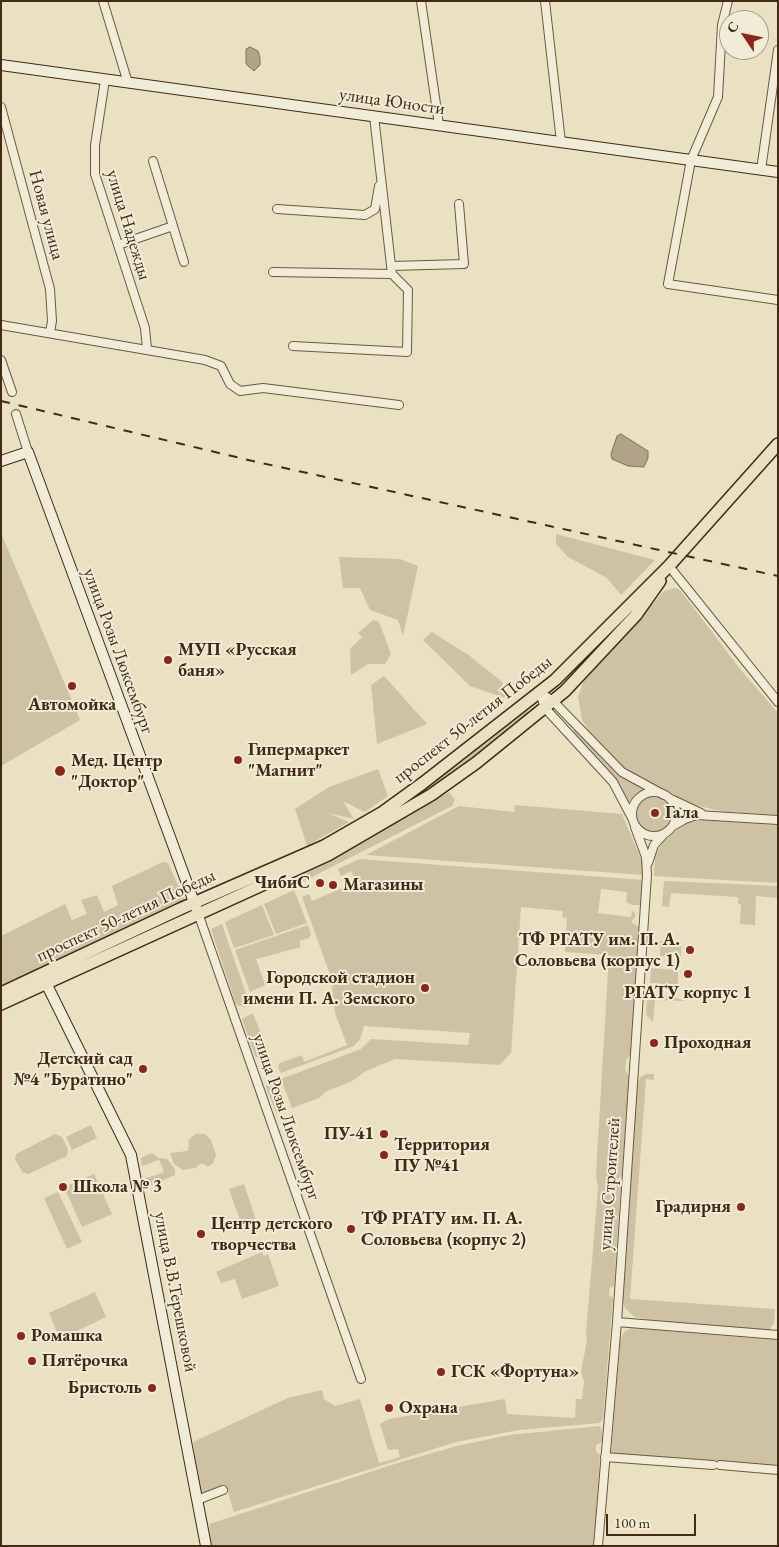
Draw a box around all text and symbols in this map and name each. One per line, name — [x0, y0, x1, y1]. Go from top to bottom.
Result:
north arrow — [719, 10, 769, 60]
text: С — [722, 18, 743, 36]
street label: улица Юности — [338, 84, 446, 120]
street label: улица Надежды — [101, 167, 155, 283]
street label: Новая улица — [24, 168, 68, 262]
street label: улица Розы Люксембург — [78, 565, 158, 737]
place label: МУП «Русская баня» — [178, 639, 297, 682]
street label: проспект 50-летия Победы — [390, 651, 556, 789]
marker: МУП «Русская баня» — [162, 654, 174, 666]
marker: Автомойка — [66, 680, 78, 692]
place label: Автомойка — [28, 694, 116, 716]
place label: Гипермаркет "Магнит" — [248, 739, 349, 782]
place label: Мед. Центр "Доктор" — [71, 750, 162, 792]
marker: Гипермаркет "Магнит" — [232, 754, 244, 766]
marker: Мед. Центр "Доктор" — [53, 764, 67, 778]
place label: Гала — [665, 802, 699, 824]
marker: Гала — [649, 807, 661, 819]
street label: проспект 50-летия Победы — [33, 865, 219, 967]
place label: ЧибиС — [254, 872, 310, 894]
place label: Магазины — [343, 874, 424, 896]
marker: ЧибиС — [314, 877, 326, 889]
marker: Магазины — [327, 879, 339, 891]
place label: ТФ РГАТУ им. П. А. Соловьева (корпус 1) — [515, 929, 680, 972]
marker: ТФ РГАТУ им. П. А. Соловьева (корпус 1) — [684, 944, 696, 956]
place label: Городской стадион имени П. А. Земского — [243, 967, 415, 1010]
marker: РГАТУ корпус 1 — [682, 968, 694, 980]
marker: Городской стадион имени П. А. Земского — [419, 982, 431, 994]
place label: РГАТУ корпус 1 — [624, 982, 752, 1004]
street label: улица Розы Люксембург — [247, 1031, 325, 1203]
place label: Проходная — [664, 1032, 751, 1054]
marker: Проходная — [648, 1037, 660, 1049]
place label: Детский сад №4 "Буратино" — [14, 1048, 133, 1090]
marker: Детский сад №4 "Буратино" — [137, 1063, 149, 1075]
street label: улица Строителей — [595, 1117, 625, 1251]
place label: ПУ-41 — [324, 1123, 374, 1145]
marker: ПУ-41 — [378, 1128, 390, 1140]
place label: Территория ПУ №41 — [394, 1134, 490, 1176]
marker: Территория ПУ №41 — [378, 1149, 390, 1161]
place label: Школа № 3 — [73, 1176, 162, 1198]
marker: Школа № 3 — [57, 1181, 69, 1193]
place label: Градирня — [655, 1196, 731, 1218]
marker: Градирня — [735, 1201, 747, 1213]
place label: ТФ РГАТУ им. П. А. Соловьева (корпус 2) — [361, 1208, 526, 1250]
street label: улица В.В.Терешковой — [149, 1210, 201, 1374]
place label: Центр детского творчества — [211, 1213, 333, 1256]
marker: ТФ РГАТУ им. П. А. Соловьева (корпус 2) — [345, 1223, 357, 1235]
marker: Центр детского творчества — [195, 1228, 207, 1240]
place label: Ромашка — [31, 1325, 103, 1347]
marker: Ромашка — [15, 1330, 27, 1342]
place label: Пятёрочка — [42, 1350, 128, 1372]
marker: Пятёрочка — [26, 1355, 38, 1367]
place label: ГСК «Фортуна» — [451, 1361, 579, 1383]
marker: ГСК «Фортуна» — [435, 1366, 447, 1378]
place label: Бристоль — [68, 1377, 142, 1399]
marker: Бристоль — [146, 1382, 158, 1394]
place label: Охрана — [399, 1397, 458, 1419]
marker: Охрана — [383, 1402, 395, 1414]
scale bar — [609, 1504, 699, 1536]
text: 100 m — [614, 1513, 650, 1532]

